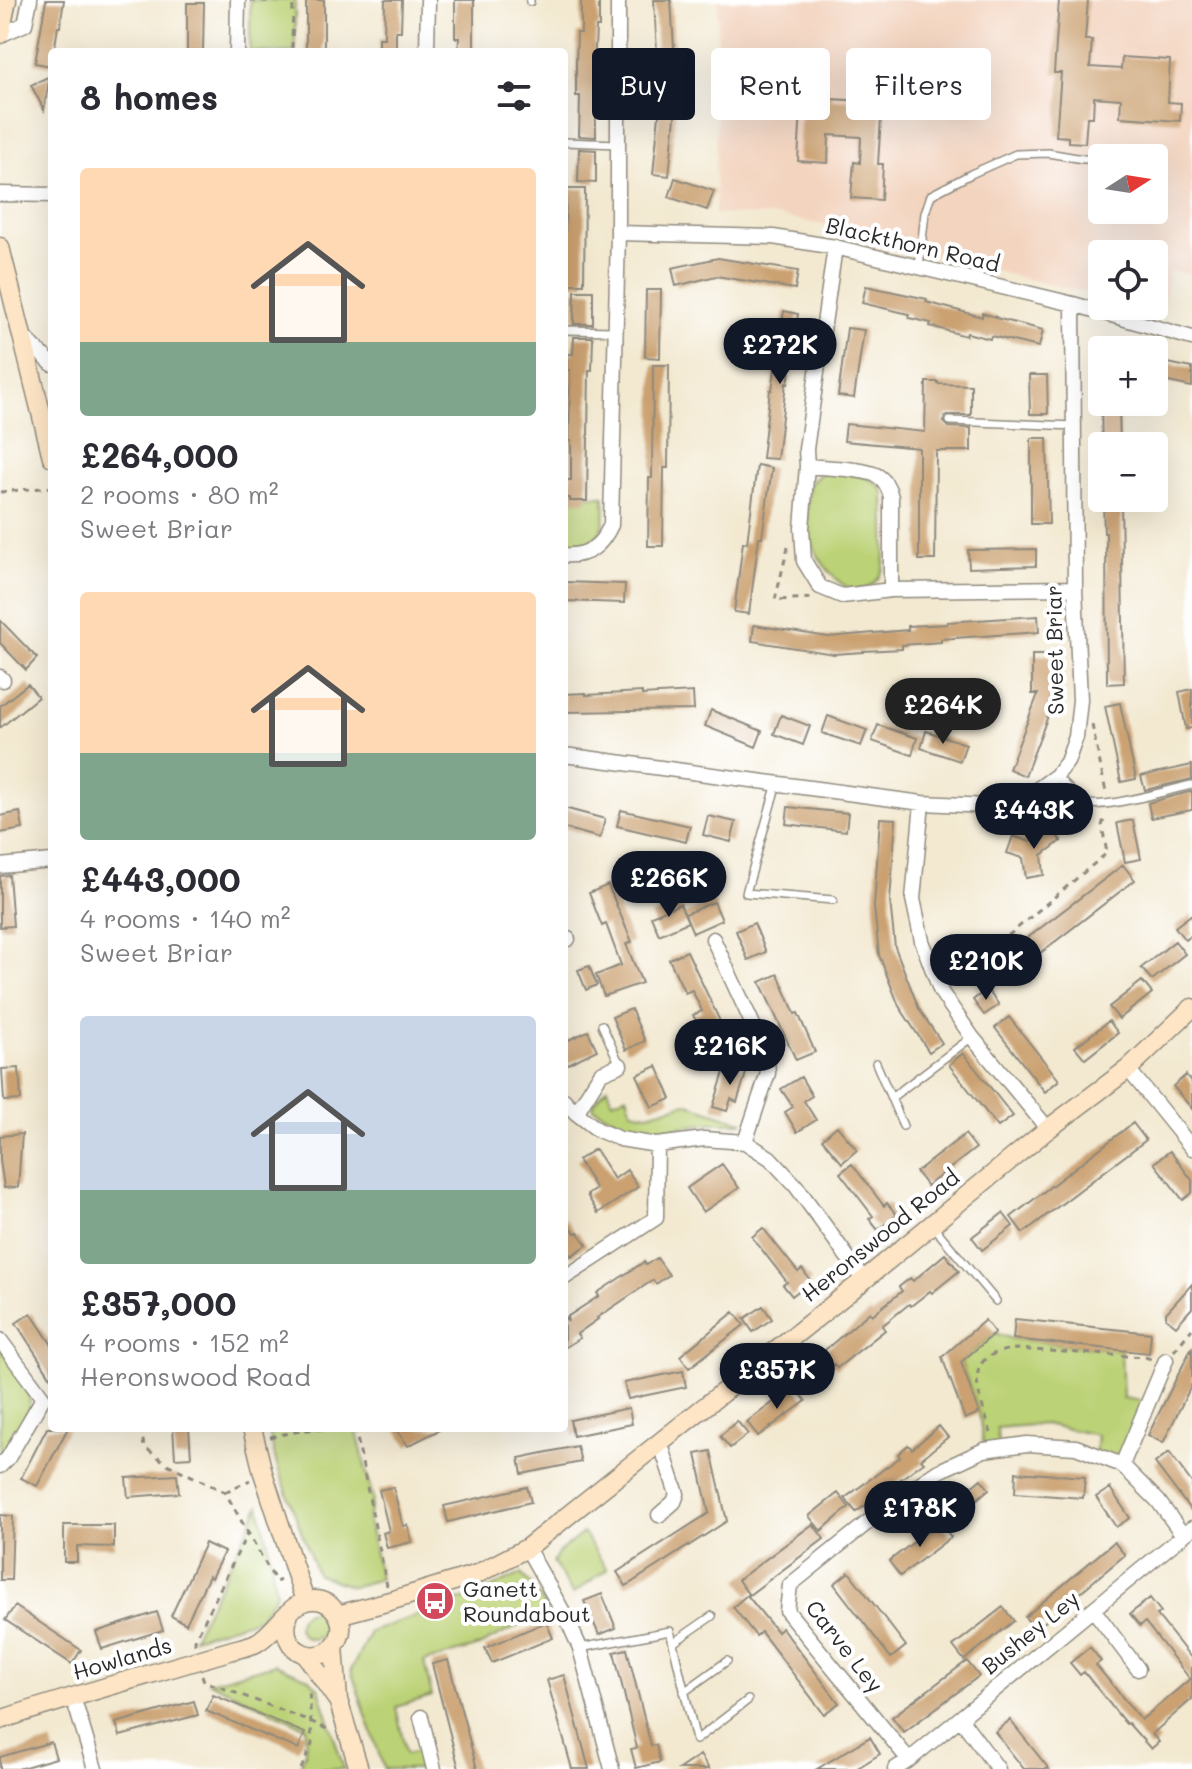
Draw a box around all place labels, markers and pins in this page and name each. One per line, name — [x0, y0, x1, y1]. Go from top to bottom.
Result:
pin: £272K — [724, 318, 836, 386]
pin: £264K — [887, 678, 999, 746]
pin: £443K — [978, 783, 1090, 851]
pin: £266K — [613, 851, 725, 919]
pin: £210K — [930, 934, 1042, 1002]
pin: £216K — [674, 1019, 786, 1087]
pin: £357K — [721, 1343, 833, 1411]
pin: £178K — [864, 1481, 976, 1549]
place label: Ganett Roundabout — [463, 1574, 591, 1628]
bus stop icon: Ganett Roundabout — [414, 1580, 456, 1622]

